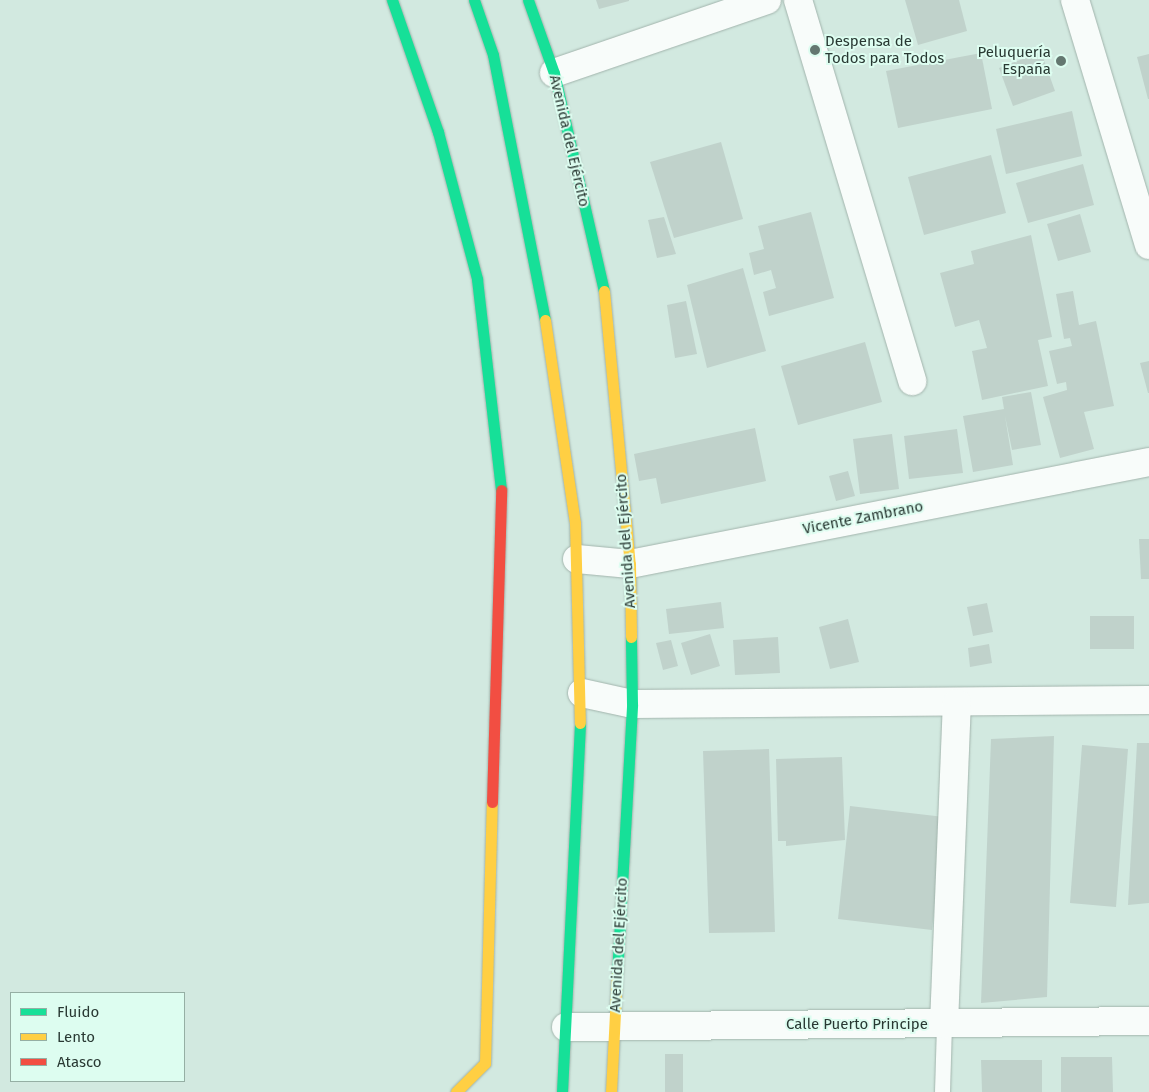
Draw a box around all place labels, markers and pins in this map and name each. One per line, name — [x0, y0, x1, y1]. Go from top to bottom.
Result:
place label: Despensa de Todos para Todos — [825, 32, 944, 67]
place label: Peluquería España — [977, 43, 1051, 78]
marker: Despensa de Todos para Todos — [809, 44, 821, 56]
marker: Peluquería España — [1055, 55, 1067, 67]

